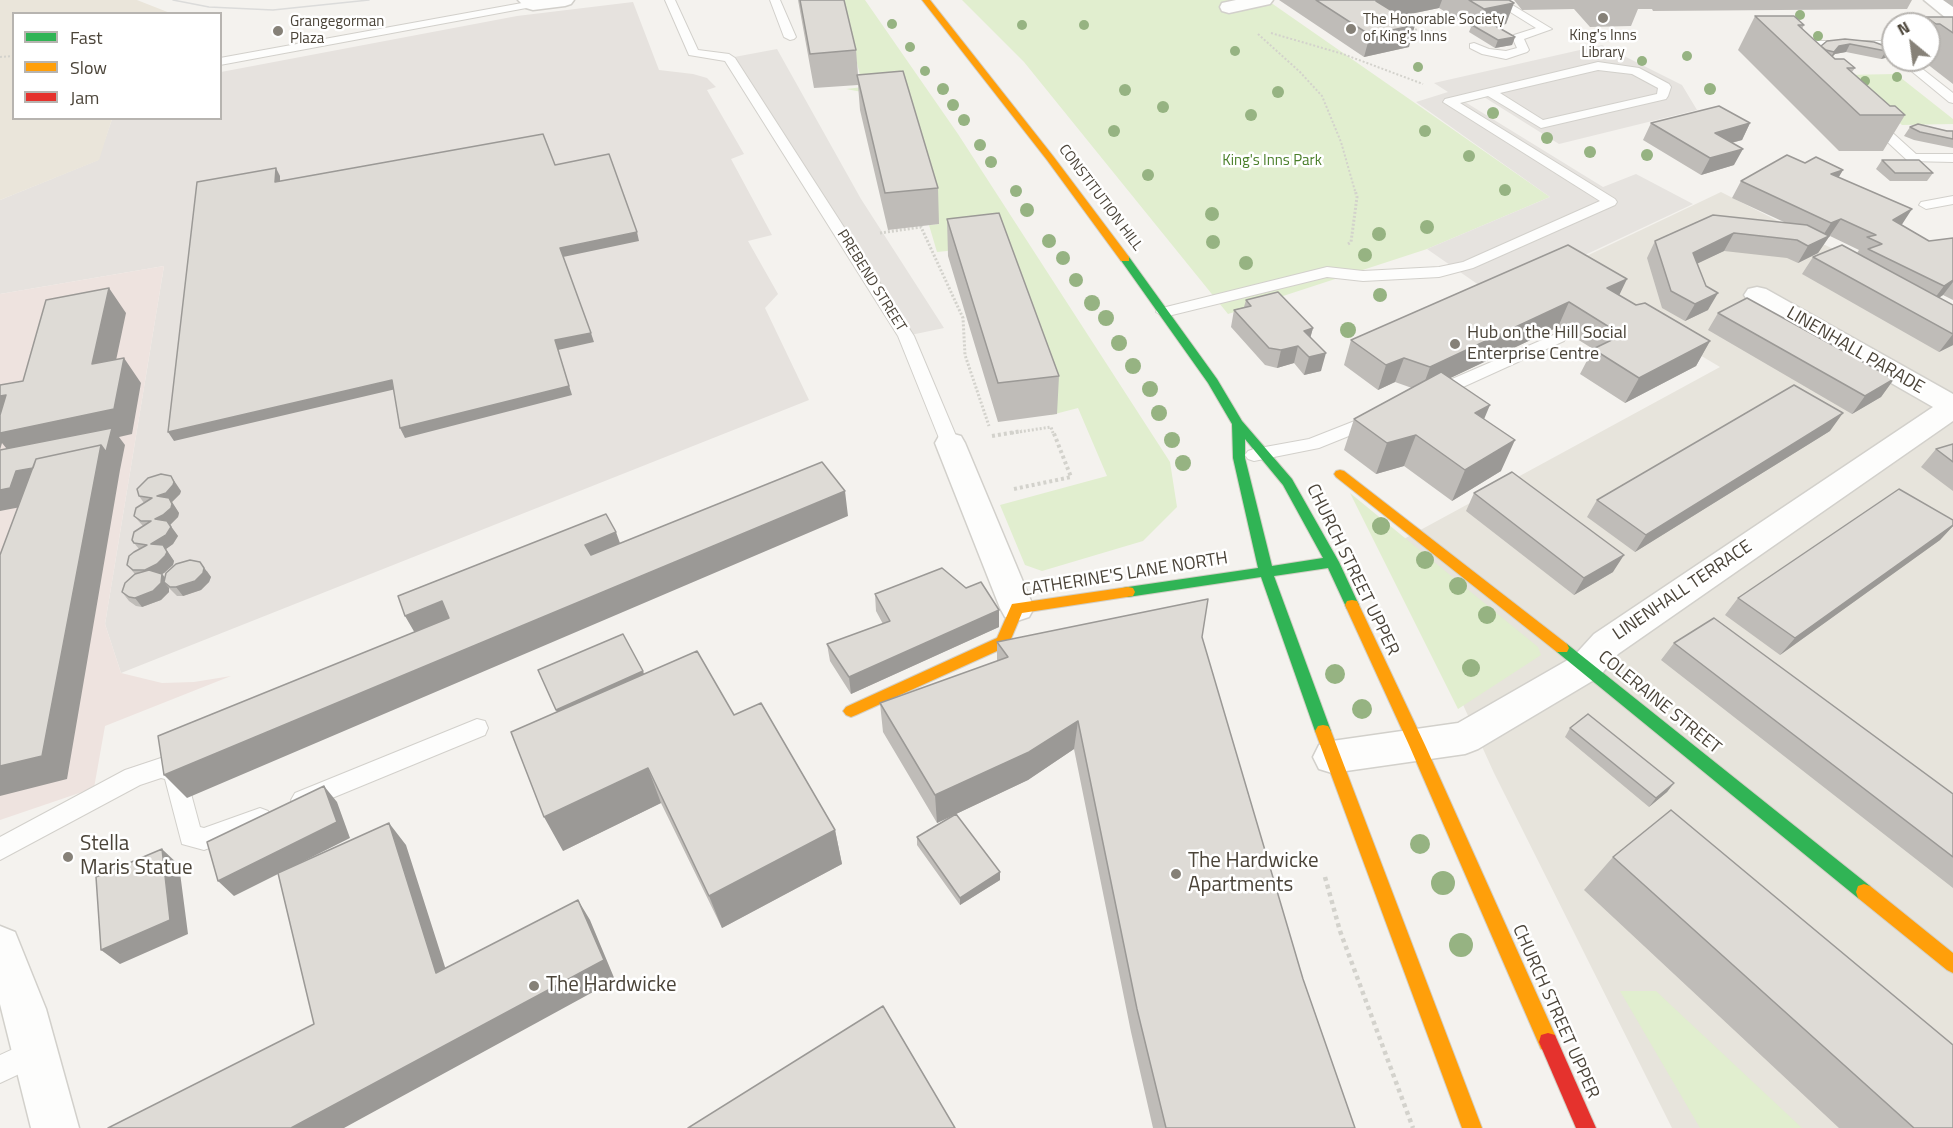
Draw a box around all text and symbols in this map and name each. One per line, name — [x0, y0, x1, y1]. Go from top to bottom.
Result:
place label: The Honorable Society of King's Inns — [1363, 11, 1505, 46]
marker: King's Inns Library — [1596, 11, 1610, 25]
legend — [12, 12, 222, 120]
north arrow — [1881, 12, 1941, 72]
place label: Grangegorman Plaza — [290, 13, 384, 48]
text: N — [1893, 15, 1914, 41]
marker: The Honorable Society of King's Inns — [1344, 22, 1358, 36]
text: Fast — [70, 24, 103, 51]
marker: Grangegorman Plaza — [271, 24, 285, 38]
place label: King's Inns Library — [1569, 27, 1637, 62]
text: Slow — [70, 54, 107, 81]
text: Jam — [70, 84, 99, 111]
street label: CONSTITUTION HILL — [1054, 141, 1146, 255]
park label: King's Inns Park — [1222, 152, 1322, 170]
street label: PREBEND STREET — [832, 227, 910, 335]
street label: LINENHALL PARADE — [1782, 303, 1928, 399]
place label: Hub on the Hill Social Enterprise Centre — [1467, 323, 1627, 366]
marker: Hub on the Hill Social Enterprise Centre — [1448, 337, 1462, 351]
street label: CHURCH STREET UPPER — [1301, 481, 1403, 659]
street label: LINENHALL TERRACE — [1609, 536, 1757, 646]
street label: CATHERINE'S LANE NORTH — [1020, 548, 1230, 602]
street label: COLERAINE STREET — [1593, 647, 1725, 759]
place label: Stella Maris Statue — [80, 832, 193, 882]
place label: The Hardwicke Apartments — [1188, 849, 1318, 899]
marker: Stella Maris Statue — [61, 850, 75, 864]
marker: The Hardwicke Apartments — [1169, 867, 1183, 881]
street label: CHURCH STREET UPPER — [1507, 922, 1603, 1102]
place label: The Hardwicke — [546, 973, 676, 999]
marker: The Hardwicke — [527, 979, 541, 993]

